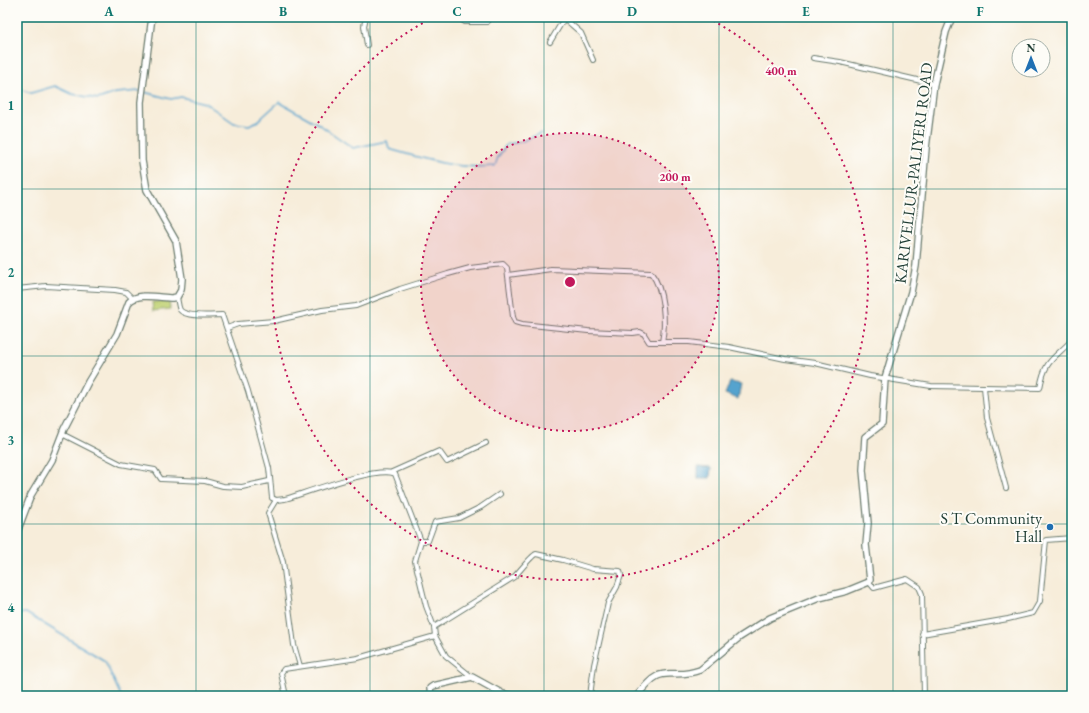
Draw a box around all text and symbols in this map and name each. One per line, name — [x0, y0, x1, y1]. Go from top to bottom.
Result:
text: A — [103, 3, 114, 20]
text: B — [279, 3, 287, 20]
text: C — [452, 3, 462, 20]
text: D — [627, 3, 637, 20]
text: E — [802, 3, 810, 20]
text: F — [976, 3, 984, 20]
north arrow — [1011, 38, 1051, 78]
text: N — [1027, 41, 1036, 55]
street label: KARIVELLUR-PALIYERI ROAD — [890, 61, 937, 285]
text: 400 m — [765, 63, 797, 79]
text: 1 — [8, 97, 15, 114]
text: 200 m — [659, 169, 691, 185]
text: 2 — [8, 264, 15, 281]
centre of rings — [563, 275, 577, 289]
text: 3 — [8, 432, 15, 449]
place label: S T Community Hall — [940, 508, 1043, 547]
marker: S T Community Hall — [1045, 522, 1055, 532]
text: 4 — [8, 599, 15, 616]

